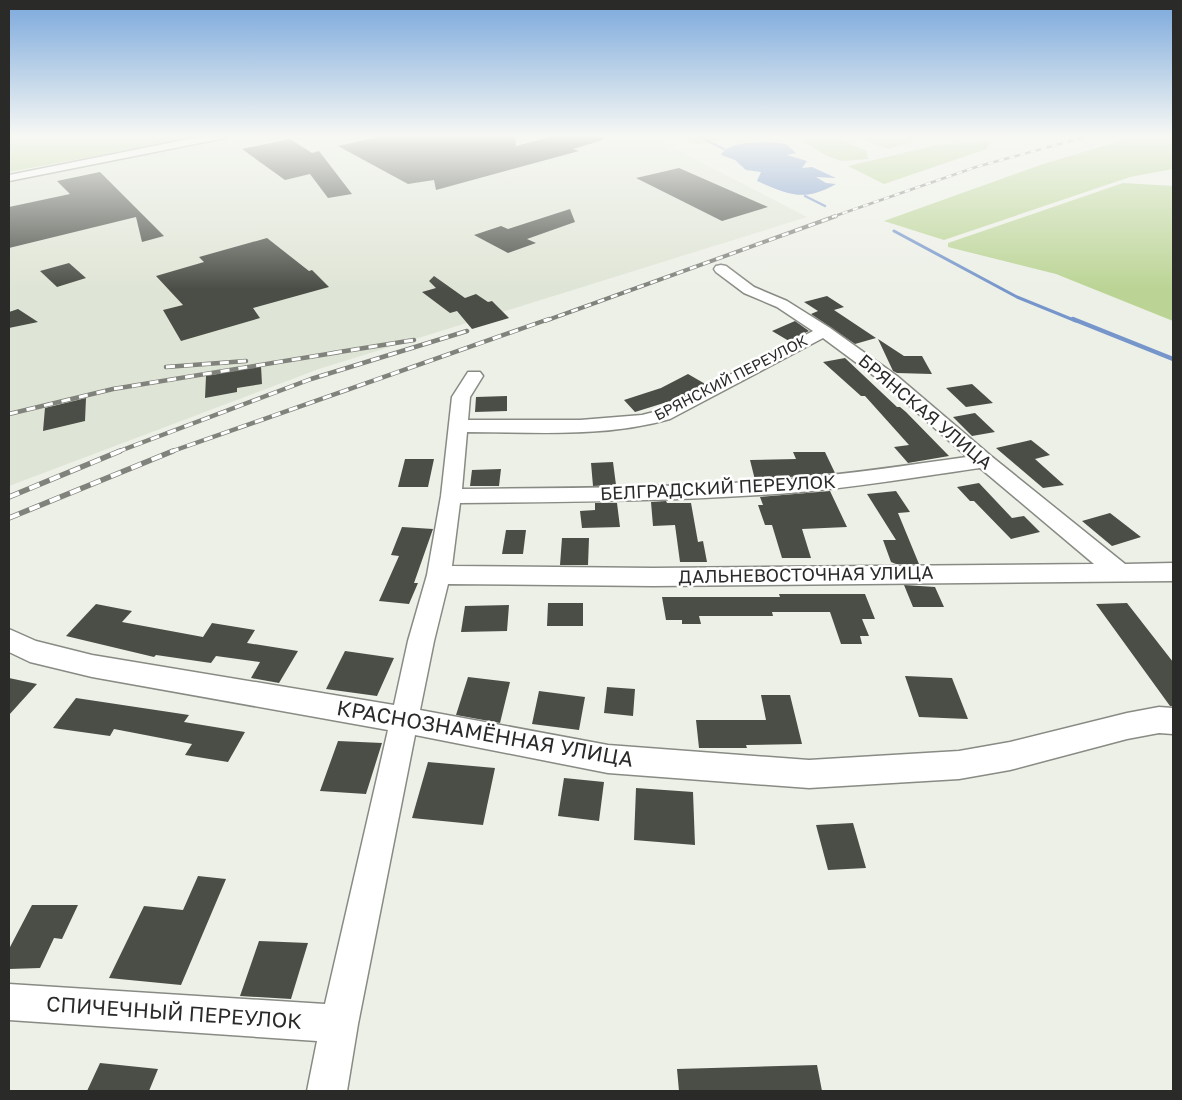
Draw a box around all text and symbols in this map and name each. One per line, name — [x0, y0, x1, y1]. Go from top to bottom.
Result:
street label: БРЯНСКИЙ ПЕРЕУЛОК — [651, 330, 811, 424]
street label: БРЯНСКАЯ УЛИЦА — [854, 349, 997, 474]
street label: БЕЛГРАДСКИЙ ПЕРЕУЛОК — [600, 470, 837, 504]
street label: ДАЛЬНЕВОСТОЧНАЯ УЛИЦА — [678, 561, 934, 587]
street label: КРАСНОЗНАМЁННАЯ УЛИЦА — [335, 694, 636, 772]
street label: СПИЧЕЧНЫЙ ПЕРЕУЛОК — [45, 990, 303, 1034]

